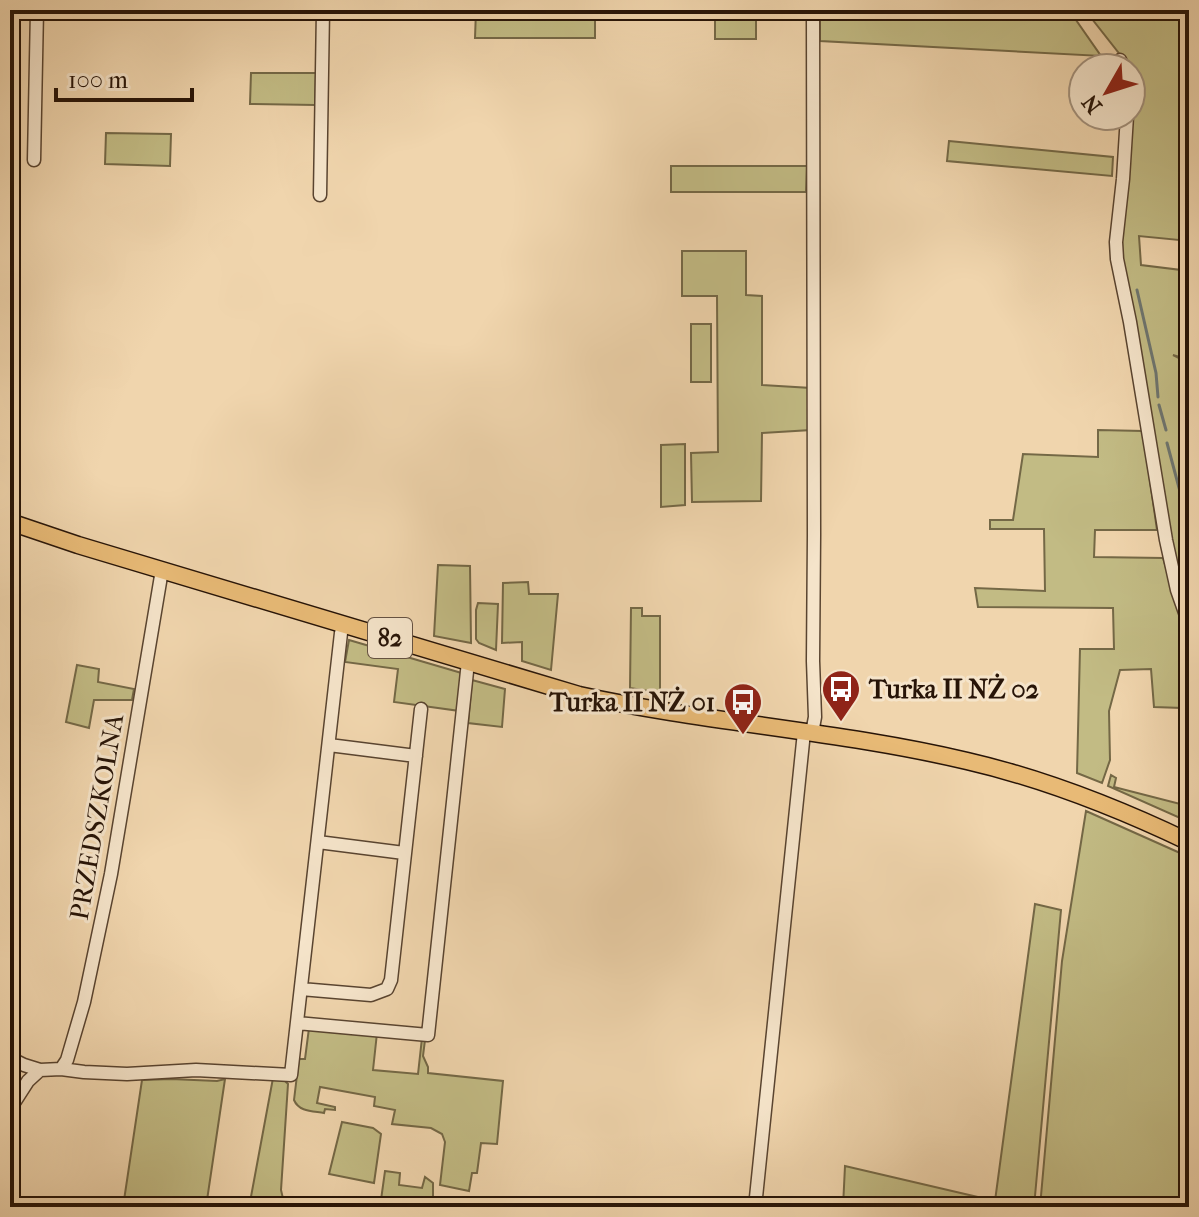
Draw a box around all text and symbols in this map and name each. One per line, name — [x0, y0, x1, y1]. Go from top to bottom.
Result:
scale bar — [56, 52, 192, 102]
north arrow — [1067, 52, 1147, 132]
text: 100 m — [68, 66, 128, 94]
text: N — [1077, 89, 1108, 119]
road number: 82 — [368, 618, 412, 658]
bus stop icon: Turka II NŻ 02 — [820, 668, 862, 723]
place label: Turka II NŻ 02 — [868, 673, 1039, 705]
bus stop icon: Turka II NŻ 01 — [722, 681, 764, 736]
place label: Turka II NŻ 01 — [548, 686, 715, 718]
street label: PRZEDSZKOLNA — [64, 710, 131, 922]

